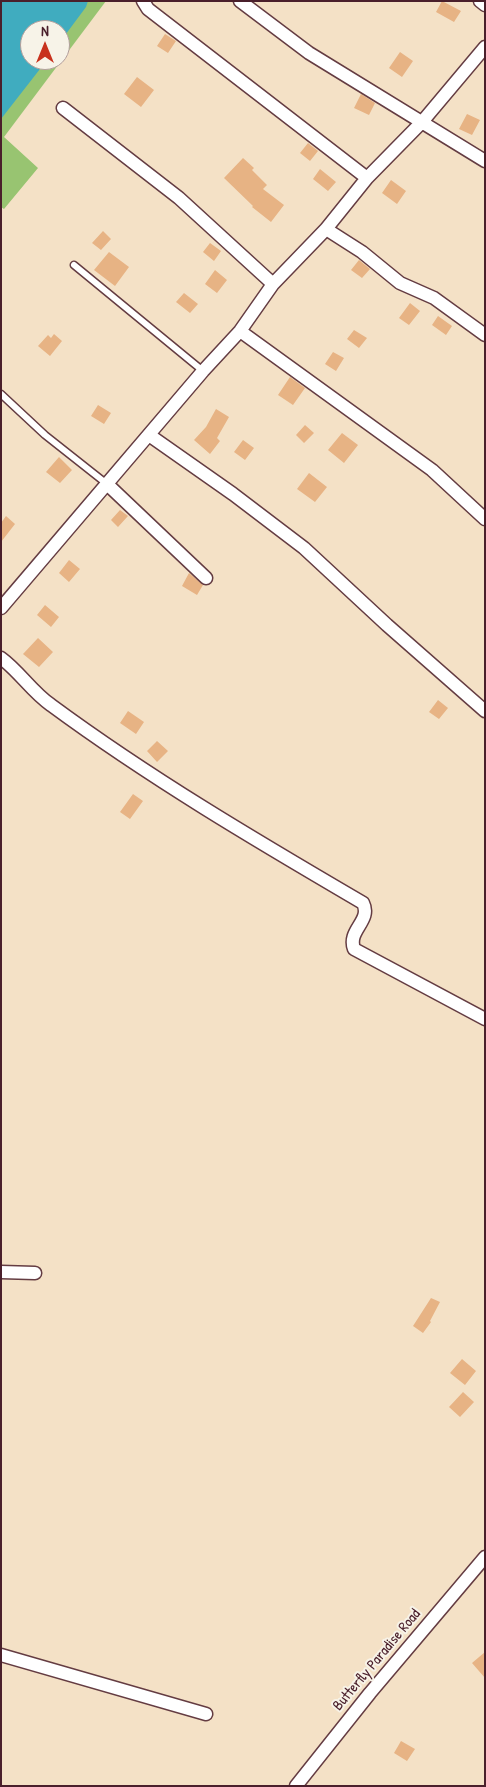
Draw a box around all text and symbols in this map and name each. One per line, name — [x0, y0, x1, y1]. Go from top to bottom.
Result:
north arrow — [20, 20, 70, 70]
text: N — [41, 21, 49, 40]
street label: Butterfly Paradise Road — [329, 1606, 425, 1714]

